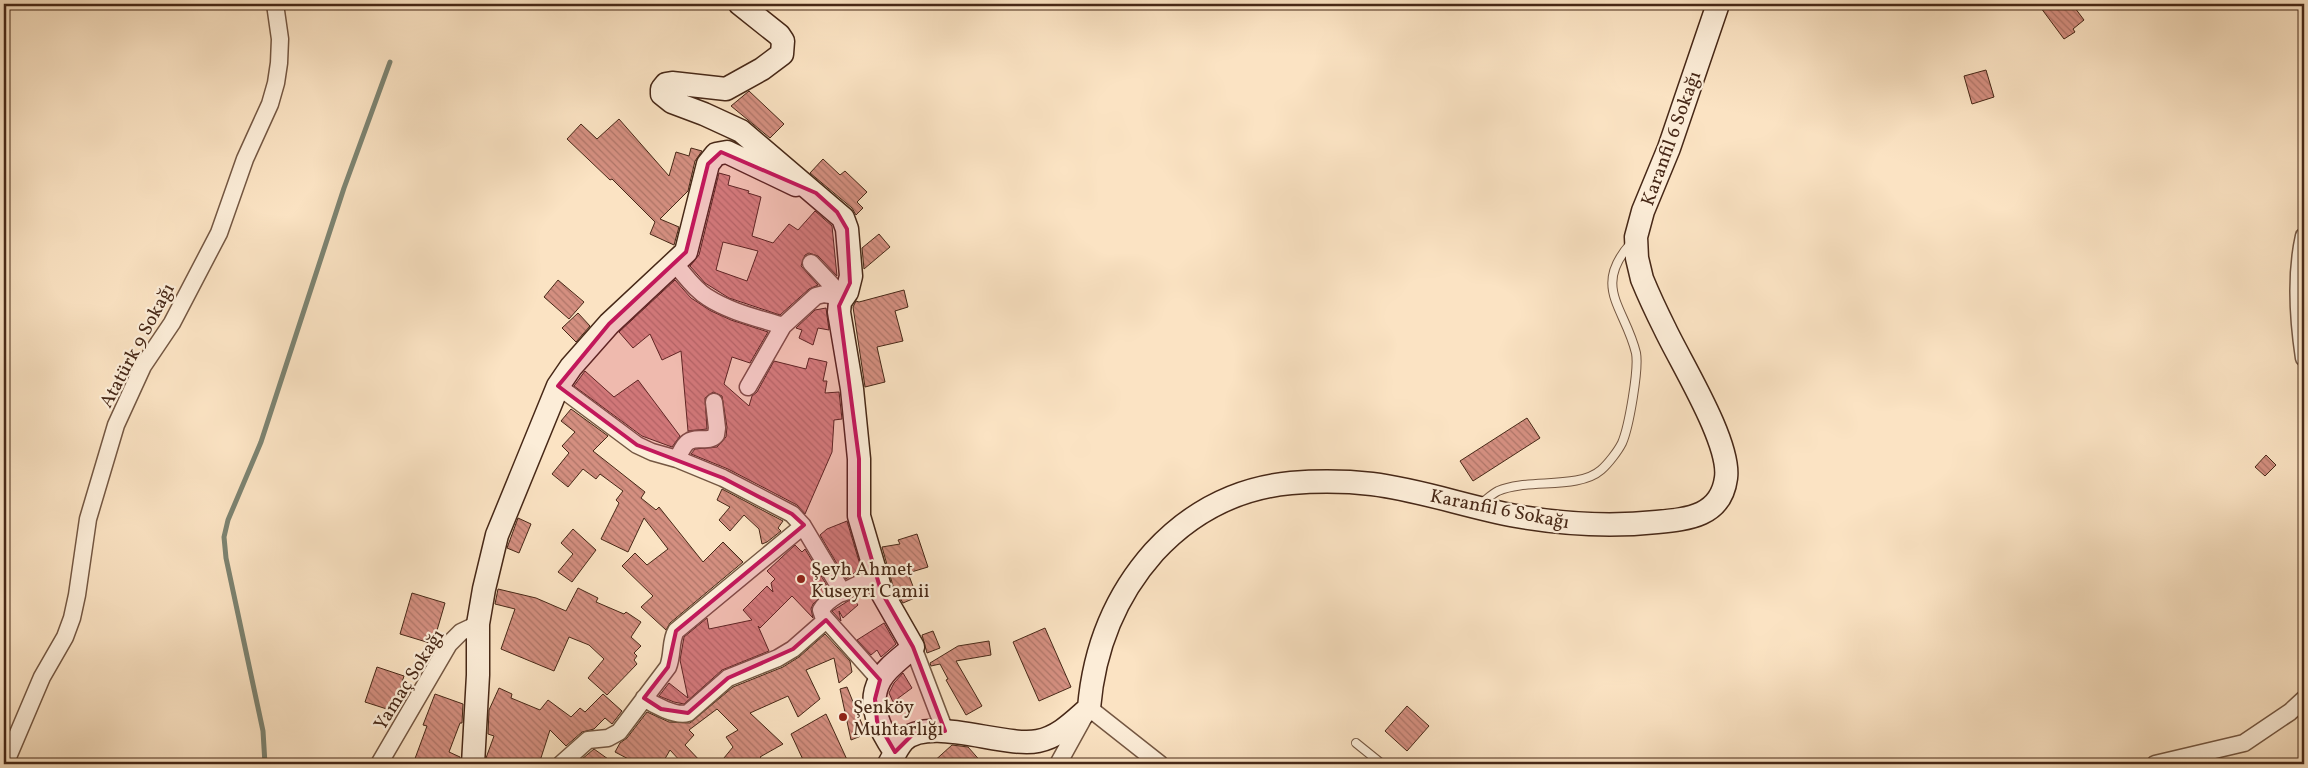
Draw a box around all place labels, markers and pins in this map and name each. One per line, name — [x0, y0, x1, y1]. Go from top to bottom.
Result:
place label: Şeyh Ahmet Kuseyri Camii — [811, 557, 930, 605]
marker: Şeyh Ahmet Kuseyri Camii — [795, 573, 807, 585]
place label: Şenköy Muhtarlığı — [853, 695, 944, 743]
marker: Şenköy Muhtarlığı — [837, 711, 849, 723]

